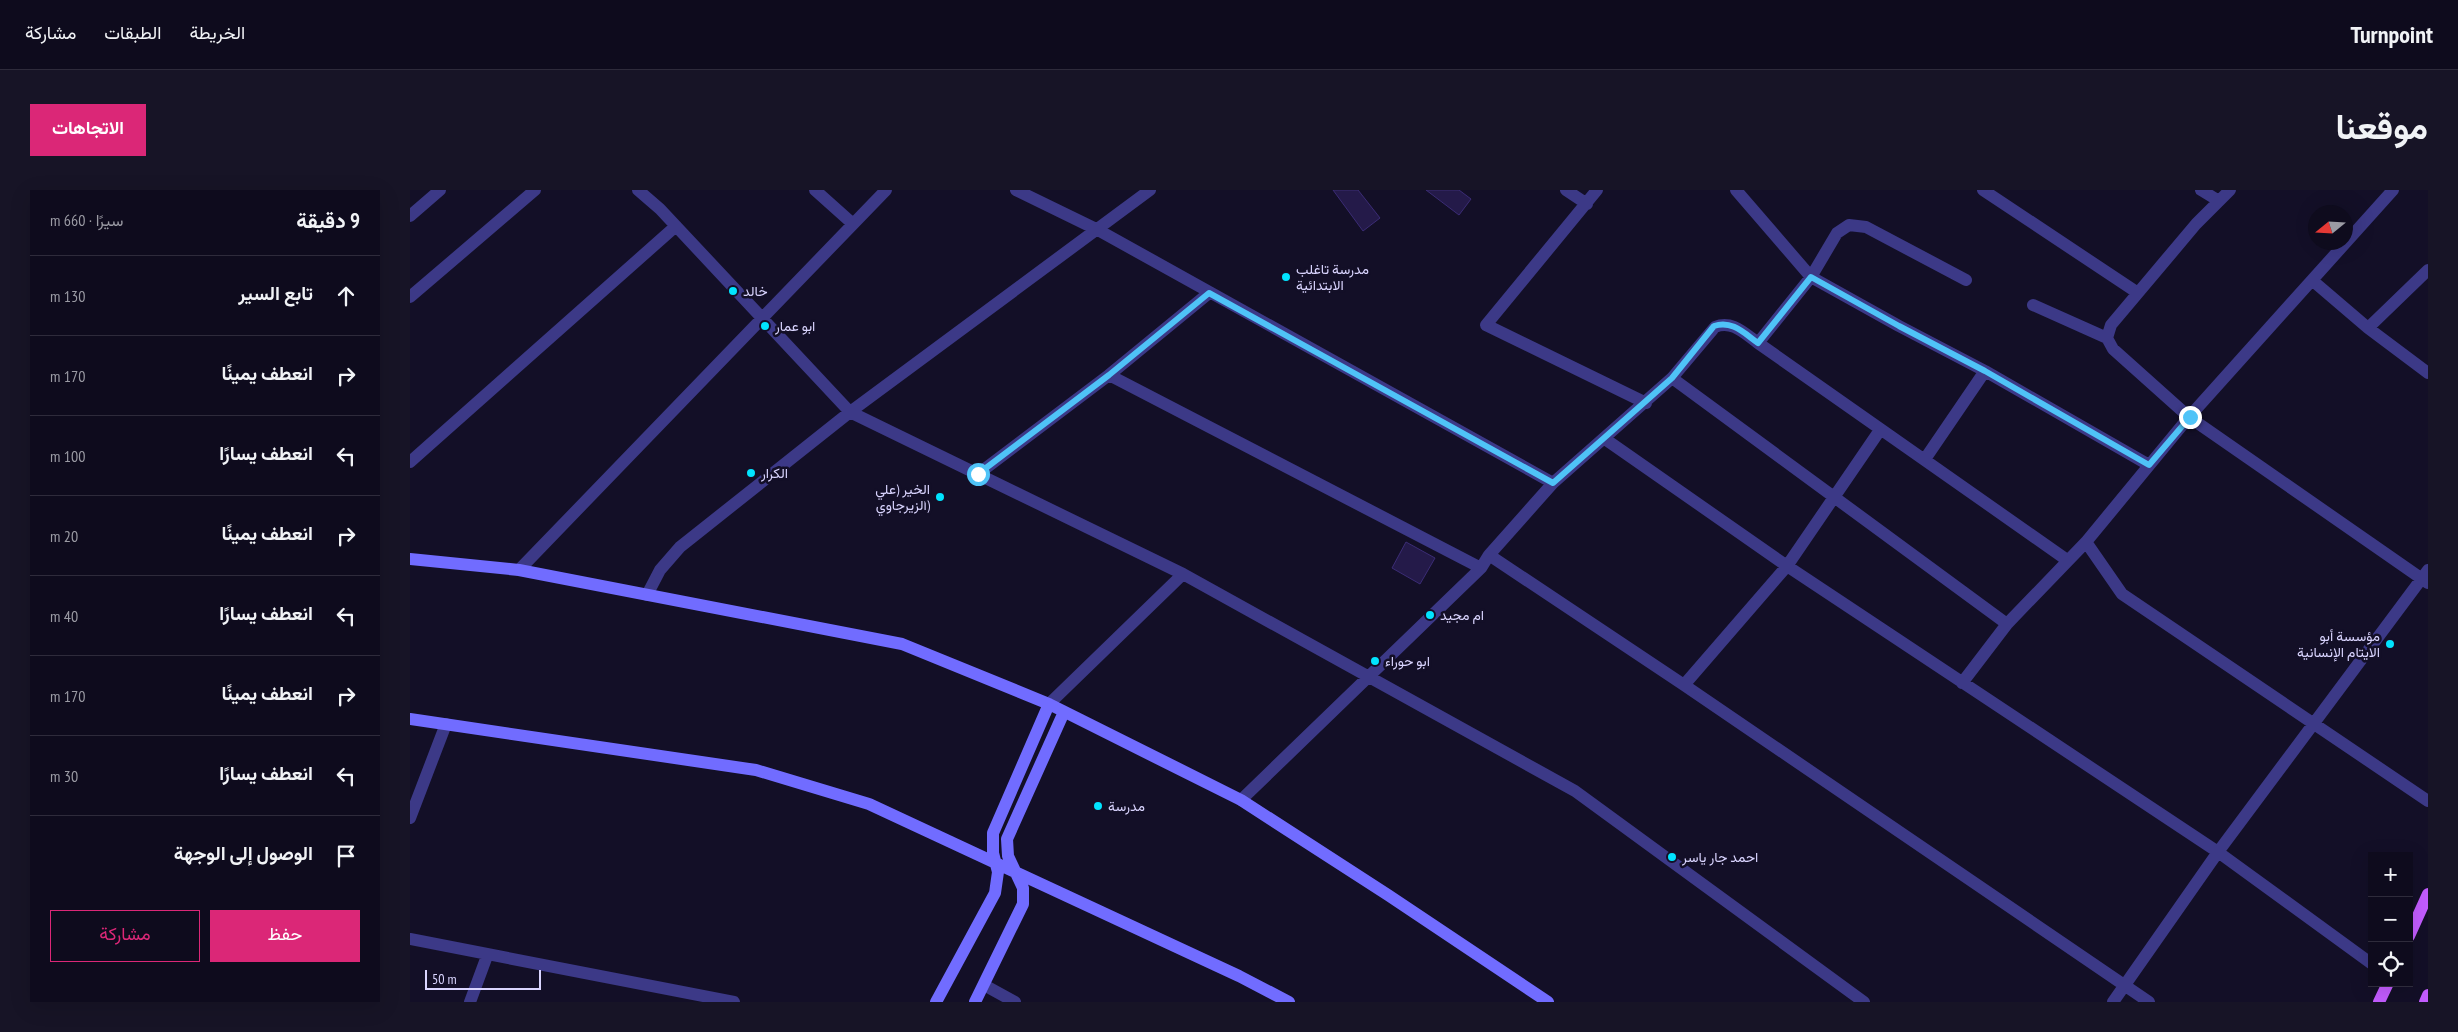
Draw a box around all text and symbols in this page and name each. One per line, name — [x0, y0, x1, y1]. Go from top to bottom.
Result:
text: Turnpoint — [2351, 19, 2433, 50]
text: مشاركة — [25, 21, 76, 44]
text: الطبقات — [104, 21, 161, 44]
text: الخريطة — [189, 21, 245, 44]
text: موقعنا — [2335, 103, 2428, 149]
button: الاتجاهات — [30, 104, 146, 156]
north arrow — [2308, 205, 2353, 250]
text: 9 دقيقة — [296, 207, 360, 234]
text: سيرًا · 660 m — [50, 210, 123, 230]
place label: مدرسة تاغلب الابتدائية — [1296, 260, 1369, 294]
marker: مدرسة تاغلب الابتدائية — [1280, 271, 1292, 283]
text: تابع السير — [238, 281, 313, 305]
icon: ahead — [332, 282, 360, 310]
place label: خالد — [743, 282, 768, 300]
marker: خالد — [727, 285, 739, 297]
text: 130 m — [50, 286, 85, 306]
place label: ابو عمار — [774, 317, 815, 335]
marker: ابو عمار — [759, 320, 771, 332]
text: انعطف يمينًا — [222, 361, 313, 385]
icon: right — [332, 362, 360, 390]
text: 170 m — [50, 366, 85, 386]
route end — [2179, 406, 2202, 429]
text: انعطف يسارًا — [219, 441, 313, 465]
icon: left — [332, 442, 360, 470]
text: 100 m — [50, 446, 85, 466]
route start — [967, 463, 990, 486]
place label: الكرار — [760, 464, 788, 482]
marker: الكرار — [745, 467, 757, 479]
place label: الخير (علي الزيرجاوي) — [875, 480, 931, 517]
marker: الخير (علي الزيرجاوي) — [934, 491, 946, 503]
text: انعطف يمينًا — [222, 521, 313, 545]
icon: right — [332, 522, 360, 550]
text: 20 m — [50, 526, 78, 546]
text: انعطف يسارًا — [219, 601, 313, 625]
icon: left — [332, 602, 360, 630]
text: 40 m — [50, 606, 78, 626]
place label: ام مجيد — [1440, 606, 1484, 624]
marker: ام مجيد — [1424, 609, 1436, 621]
place label: مؤسسة أبو الايتام الإنسانية — [2297, 627, 2380, 662]
marker: مؤسسة أبو الايتام الإنسانية — [2384, 638, 2396, 650]
place label: ابو حوراء — [1385, 652, 1430, 670]
marker: ابو حوراء — [1369, 655, 1381, 667]
text: انعطف يمينًا — [222, 681, 313, 705]
icon: right — [332, 682, 360, 710]
text: 170 m — [50, 686, 85, 706]
text: انعطف يسارًا — [219, 761, 313, 785]
icon: left — [332, 762, 360, 790]
text: 30 m — [50, 766, 78, 786]
place label: مدرسة — [1108, 797, 1145, 815]
marker: مدرسة — [1092, 800, 1104, 812]
text: الوصول إلى الوجهة — [174, 841, 313, 865]
icon: arrive — [332, 842, 360, 870]
place label: احمد جار ياسر — [1681, 848, 1758, 866]
marker: احمد جار ياسر — [1666, 851, 1678, 863]
map controls — [2368, 852, 2413, 987]
button: + — [2368, 852, 2413, 897]
button: − — [2368, 897, 2413, 942]
button: مشاركة — [50, 910, 200, 962]
button: حفظ — [210, 910, 360, 962]
button: locate — [2368, 942, 2413, 987]
scale bar — [425, 967, 541, 990]
text: 50 m — [432, 970, 457, 988]

